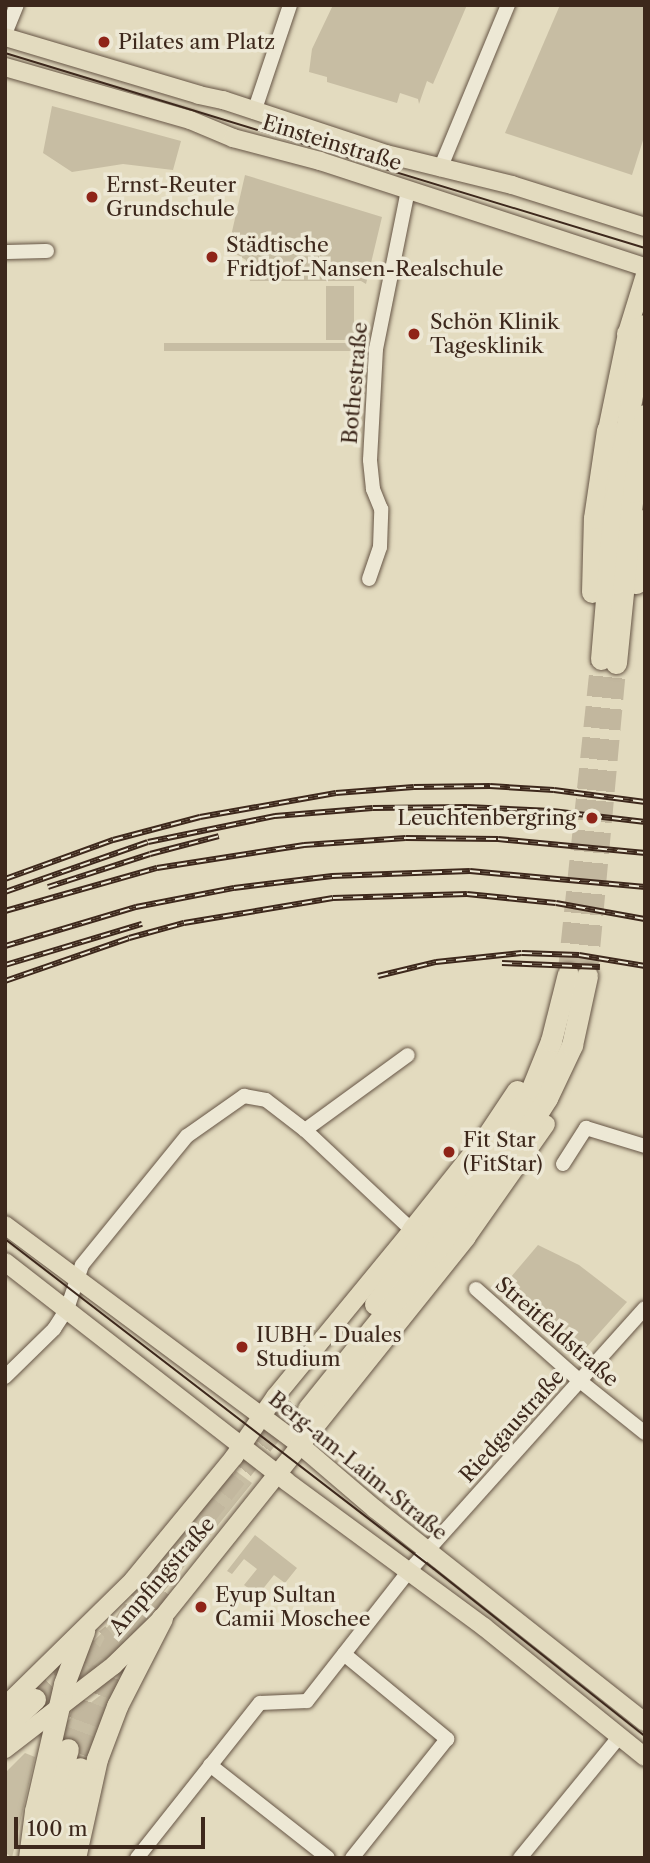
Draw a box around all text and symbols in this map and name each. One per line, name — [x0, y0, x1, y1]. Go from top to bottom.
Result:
place label: Pilates am Platz — [118, 29, 275, 55]
marker: Pilates am Platz — [96, 34, 112, 50]
street label: Einsteinstraße — [259, 110, 405, 176]
place label: Ernst-Reuter Grundschule — [106, 172, 236, 222]
marker: Ernst-Reuter Grundschule — [84, 189, 100, 205]
place label: Städtische Fridtjof-Nansen-Realschule — [226, 232, 503, 282]
marker: Städtische Fridtjof-Nansen-Realschule — [204, 249, 220, 265]
place label: Schön Klinik Tagesklinik — [430, 309, 559, 359]
street label: Bothestraße — [337, 321, 373, 445]
marker: Schön Klinik Tagesklinik — [404, 324, 424, 344]
place label: Leuchtenbergring — [397, 805, 576, 831]
marker: Leuchtenbergring — [582, 808, 602, 828]
place label: Fit Star (FitStar) — [463, 1127, 543, 1177]
marker: Fit Star (FitStar) — [441, 1144, 457, 1160]
street label: Streitfeldstraße — [490, 1272, 624, 1392]
place label: IUBH - Duales Studium — [256, 1322, 402, 1372]
marker: IUBH - Duales Studium — [234, 1339, 250, 1355]
street label: Riedgaustraße — [454, 1364, 570, 1488]
street label: Berg-am-Laim-Straße — [264, 1386, 452, 1546]
street label: Ampfingstraße — [104, 1512, 220, 1640]
place label: Eyup Sultan Camii Moschee — [215, 1582, 371, 1632]
marker: Eyup Sultan Camii Moschee — [193, 1599, 209, 1615]
scale bar — [18, 1804, 208, 1848]
text: 100 m — [27, 1816, 88, 1841]

